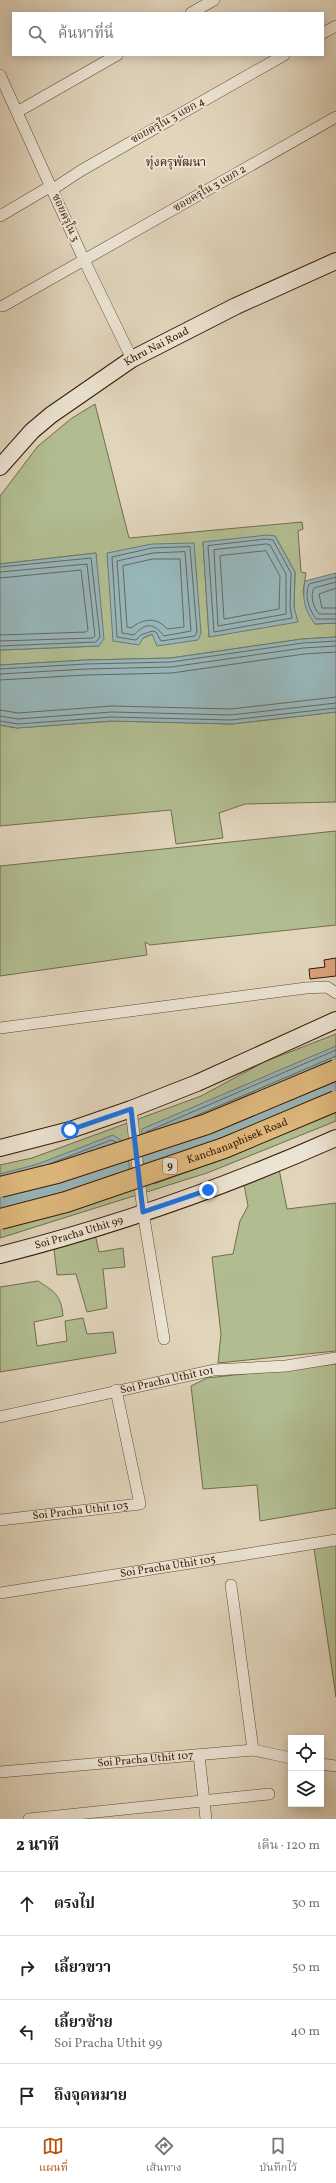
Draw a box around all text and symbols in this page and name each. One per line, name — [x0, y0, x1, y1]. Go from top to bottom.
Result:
search box — [12, 12, 324, 56]
icon: search — [26, 23, 48, 45]
text: ค้นหาที่นี่ — [58, 24, 114, 45]
street label: ซอยครุใน 3 แยก 4 — [128, 93, 208, 148]
district label: ทุ่งครุพัฒนา — [146, 155, 206, 171]
street label: ซอยครุใน 3 แยก 2 — [170, 161, 249, 216]
street label: ซอยครุใน 3 — [48, 191, 83, 245]
street label: Khru Nai Road — [121, 324, 192, 370]
street label: Kanchanaphisek Road — [185, 1115, 290, 1168]
route start — [61, 1121, 79, 1139]
road number: 9 — [163, 1158, 177, 1174]
route end — [199, 1181, 217, 1199]
street label: Soi Pracha Uthit 99 — [33, 1212, 125, 1253]
street label: Soi Pracha Uthit 101 — [119, 1363, 215, 1398]
street label: Soi Pracha Uthit 103 — [32, 1498, 130, 1524]
street label: Soi Pracha Uthit 105 — [119, 1552, 217, 1581]
map controls — [288, 1735, 324, 1807]
button: locate — [288, 1735, 324, 1771]
street label: Soi Pracha Uthit 107 — [97, 1748, 194, 1771]
button: layers — [288, 1771, 324, 1807]
text: 2 นาที — [16, 1834, 59, 1857]
text: เดิน · 120 m — [257, 1837, 320, 1855]
icon: ahead — [16, 1893, 38, 1915]
text: ตรงไป — [54, 1894, 95, 1915]
text: 30 m — [292, 1895, 320, 1913]
icon: right — [16, 1957, 38, 1979]
text: เลี้ยวขวา — [54, 1958, 111, 1979]
text: 50 m — [292, 1959, 320, 1977]
text: เลี้ยวซ้าย — [54, 2013, 113, 2034]
icon: left — [16, 2021, 38, 2043]
text: 40 m — [291, 2023, 320, 2041]
text: Soi Pracha Uthit 99 — [54, 2035, 162, 2053]
icon: arrive — [16, 2085, 38, 2107]
text: ถึงจุดหมาย — [54, 2086, 127, 2107]
tab: แผนที่ — [39, 2135, 68, 2177]
tab: เส้นทาง — [146, 2135, 182, 2177]
tab: บันทึกไว้ — [260, 2135, 297, 2177]

